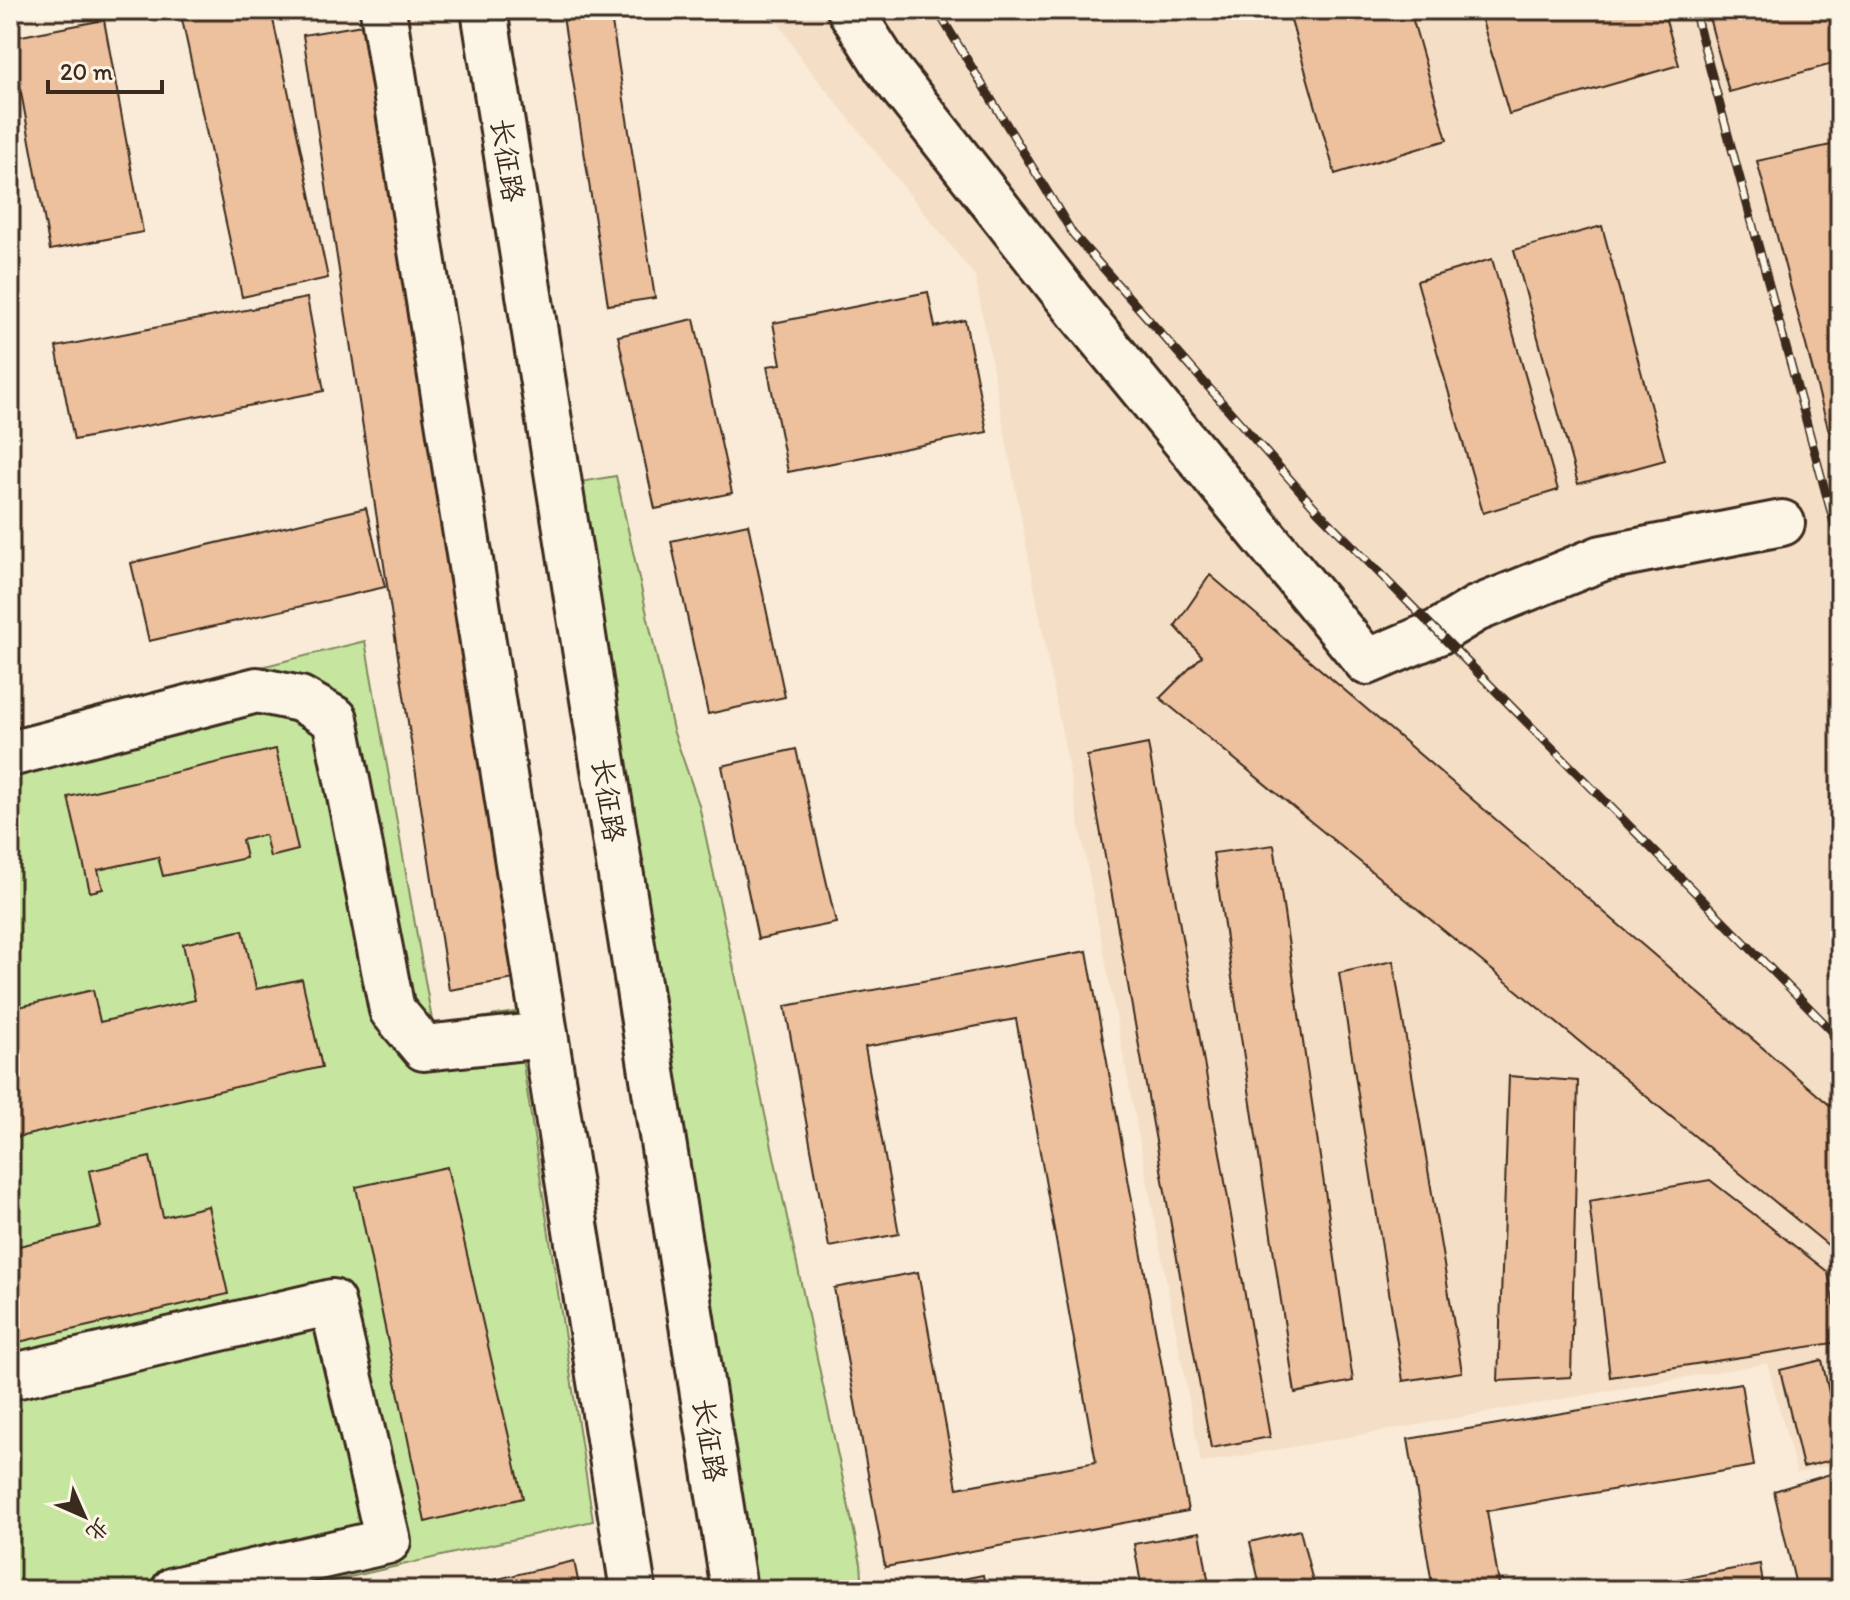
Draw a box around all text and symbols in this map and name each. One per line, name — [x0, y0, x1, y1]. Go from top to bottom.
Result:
scale bar — [48, 44, 162, 94]
text: 20 m — [60, 57, 113, 86]
street label: 长征路 — [485, 116, 531, 204]
street label: 长征路 — [586, 756, 632, 844]
street label: 长征路 — [687, 1396, 733, 1484]
north arrow — [44, 1476, 124, 1556]
text: 北 — [80, 1512, 115, 1547]

